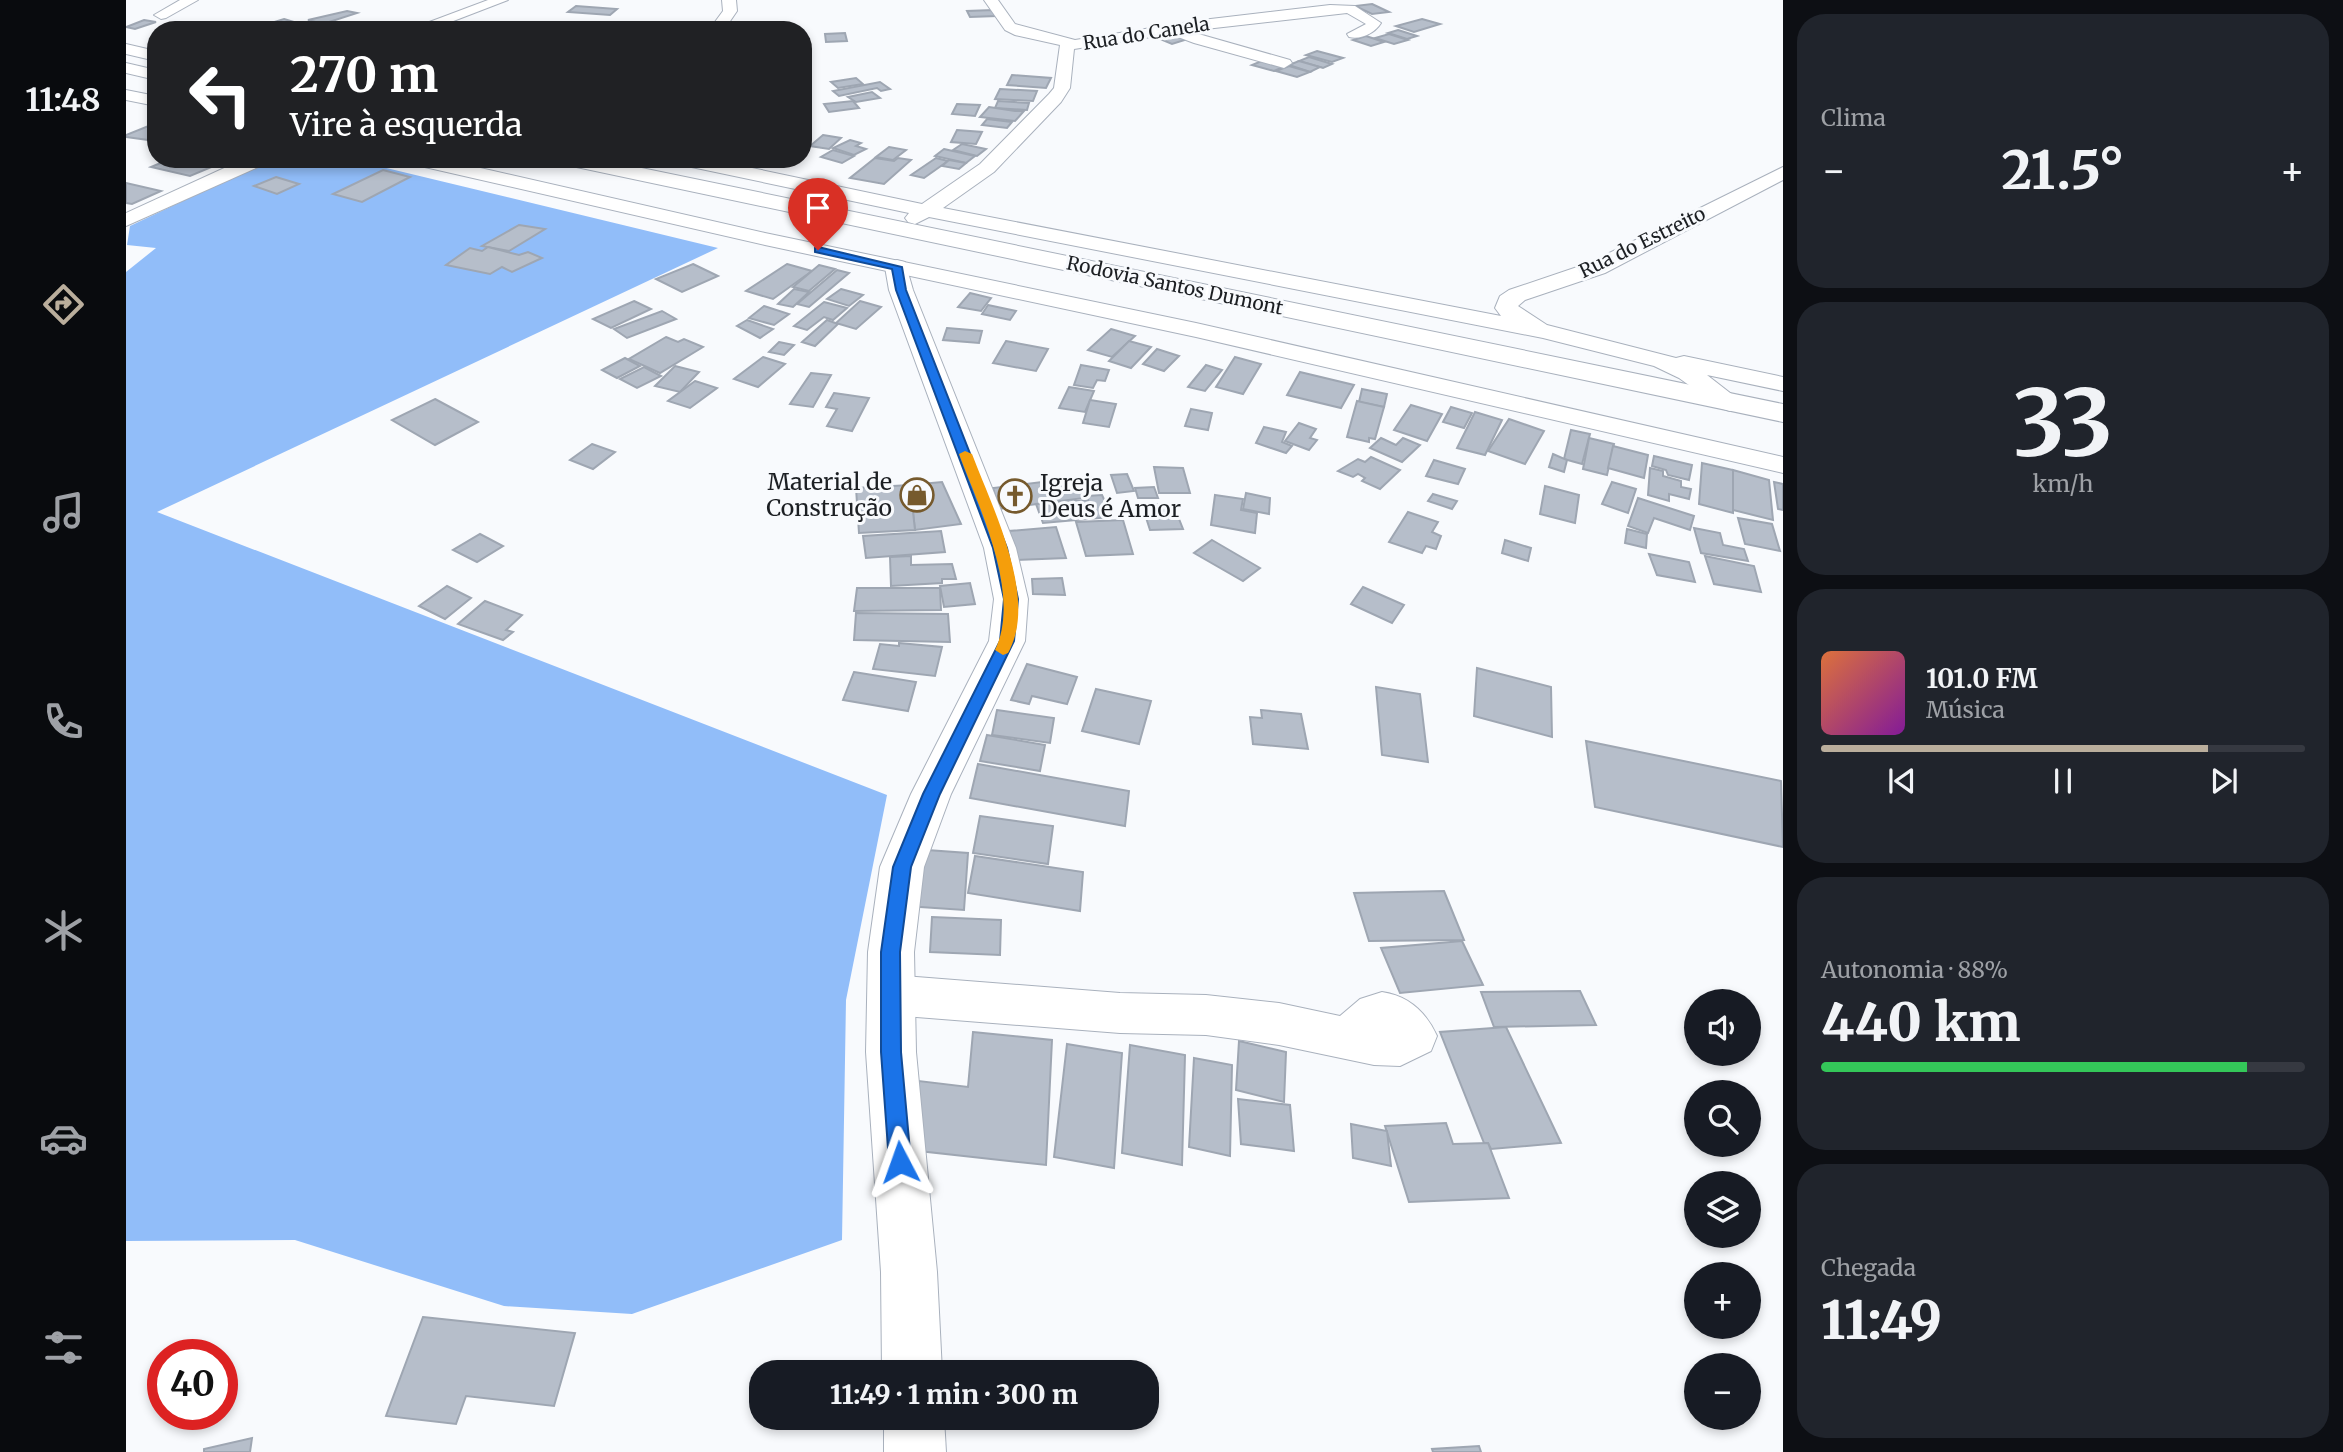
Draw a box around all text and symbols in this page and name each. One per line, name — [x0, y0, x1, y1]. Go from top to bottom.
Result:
street label: Rua do Canela — [1081, 11, 1211, 55]
text: 270 m — [290, 44, 438, 105]
icon: left — [175, 49, 266, 140]
text: 11:48 — [25, 80, 101, 120]
text: Clima — [1821, 103, 1886, 132]
text: Vire à esquerda — [290, 105, 522, 145]
text: 21.5° — [2002, 138, 2124, 203]
text: − — [1821, 147, 1846, 194]
text: + — [2280, 147, 2305, 194]
pin — [788, 178, 848, 250]
icon: arrive — [799, 189, 837, 227]
street label: Rua do Estreito — [1575, 201, 1709, 283]
street label: Rodovia Santos Dumont — [1065, 250, 1286, 320]
icon: directions — [39, 280, 88, 329]
text: 33 — [2013, 366, 2113, 481]
place label: Material de Construção — [766, 467, 892, 522]
place label: Igreja Deus é Amor — [1040, 468, 1181, 523]
text: km/h — [2033, 469, 2093, 498]
shop icon: Material de Construção — [898, 476, 936, 514]
church icon: Igreja Deus é Amor — [996, 477, 1034, 515]
icon: music — [39, 488, 88, 537]
text: 101.0 FM — [1926, 662, 2038, 695]
text: Música — [1926, 695, 2005, 724]
icon: phone — [39, 697, 88, 746]
icon: previous — [1883, 762, 1921, 800]
icon: pause — [2044, 762, 2082, 800]
icon: next — [2205, 762, 2243, 800]
icon: climate — [39, 906, 88, 955]
text: Autonomia · 88% — [1821, 955, 2008, 984]
map controls — [1684, 989, 1761, 1430]
button: sound — [1684, 989, 1761, 1066]
text: 440 km — [1821, 990, 2021, 1055]
button: search — [1684, 1080, 1761, 1157]
icon: car — [39, 1114, 88, 1163]
position arrow — [863, 1125, 937, 1199]
button: layers — [1684, 1171, 1761, 1248]
text: Chegada — [1821, 1253, 1916, 1282]
button: + — [1684, 1262, 1761, 1339]
text: 11:49 — [1821, 1288, 1942, 1353]
icon: filters — [39, 1323, 88, 1372]
speed limit sign: 40 — [147, 1339, 238, 1430]
button: − — [1684, 1353, 1761, 1430]
text: 11:49 · 1 min · 300 m — [830, 1378, 1078, 1411]

